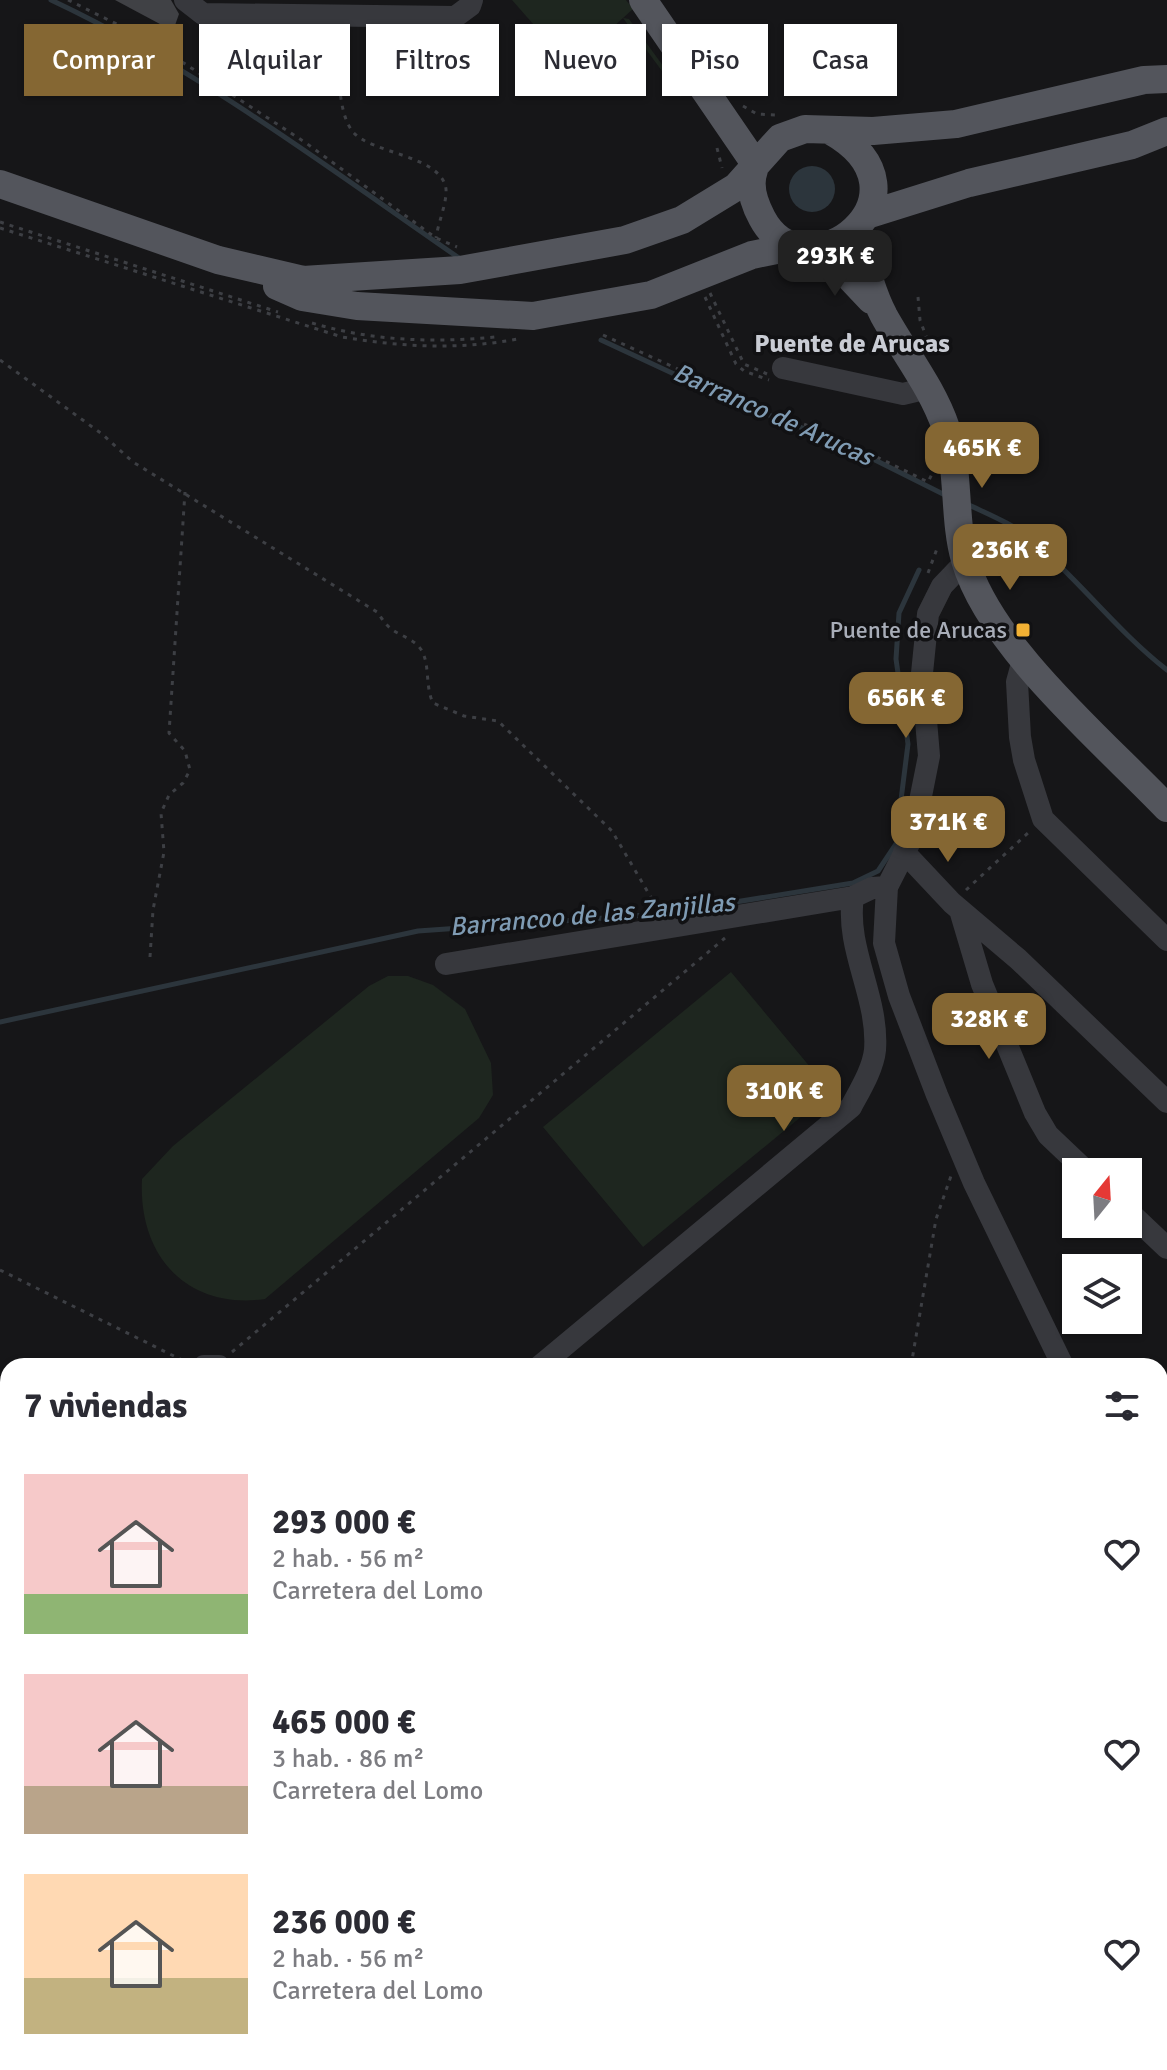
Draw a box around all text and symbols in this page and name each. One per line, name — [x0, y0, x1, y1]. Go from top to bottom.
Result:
chip: Comprar — [24, 24, 183, 96]
chip: Alquilar — [199, 24, 350, 96]
chip: Filtros — [366, 24, 499, 96]
chip: Nuevo — [515, 24, 646, 96]
chip: Piso — [662, 24, 768, 96]
chip: Casa — [784, 24, 897, 96]
pin: 293K € — [770, 230, 900, 298]
text: 293K € — [796, 240, 874, 272]
district label: Puente de Arucas — [754, 328, 950, 360]
water label: Barranco de Arucas — [668, 357, 880, 475]
pin: 465K € — [917, 422, 1047, 490]
text: 465K € — [943, 432, 1021, 464]
pin: 236K € — [945, 524, 1075, 592]
text: 236K € — [971, 534, 1049, 566]
place label: Puente de Arucas — [829, 615, 1007, 645]
marker: Puente de Arucas — [1014, 621, 1032, 639]
pin: 656K € — [841, 672, 971, 740]
text: 656K € — [867, 682, 945, 714]
pin: 371K € — [883, 796, 1013, 864]
text: 371K € — [909, 806, 987, 838]
water label: Barrancoo de las Zanjillas — [448, 886, 738, 943]
pin: 328K € — [924, 993, 1054, 1061]
text: 328K € — [950, 1003, 1028, 1035]
pin: 310K € — [719, 1065, 849, 1133]
text: 310K € — [745, 1075, 823, 1107]
north arrow — [1062, 1158, 1142, 1238]
map controls — [1062, 1158, 1142, 1334]
button: layers — [1062, 1254, 1142, 1334]
icon: filters — [1100, 1384, 1144, 1428]
text: 7 viviendas — [24, 1385, 187, 1427]
text: 293 000 € — [272, 1501, 415, 1543]
icon: home — [88, 1506, 184, 1602]
icon: heart — [1100, 1532, 1144, 1576]
text: 2 hab. · 56 m² — [272, 1543, 424, 1575]
text: Carretera del Lomo — [272, 1575, 483, 1607]
text: 465 000 € — [272, 1701, 415, 1743]
icon: home — [88, 1706, 184, 1802]
icon: heart — [1100, 1732, 1144, 1776]
text: 3 hab. · 86 m² — [272, 1743, 424, 1775]
text: Carretera del Lomo — [272, 1775, 483, 1807]
text: 236 000 € — [272, 1901, 415, 1943]
icon: home — [88, 1906, 184, 2002]
icon: heart — [1100, 1932, 1144, 1976]
text: 2 hab. · 56 m² — [272, 1943, 424, 1975]
text: Carretera del Lomo — [272, 1975, 483, 2007]

